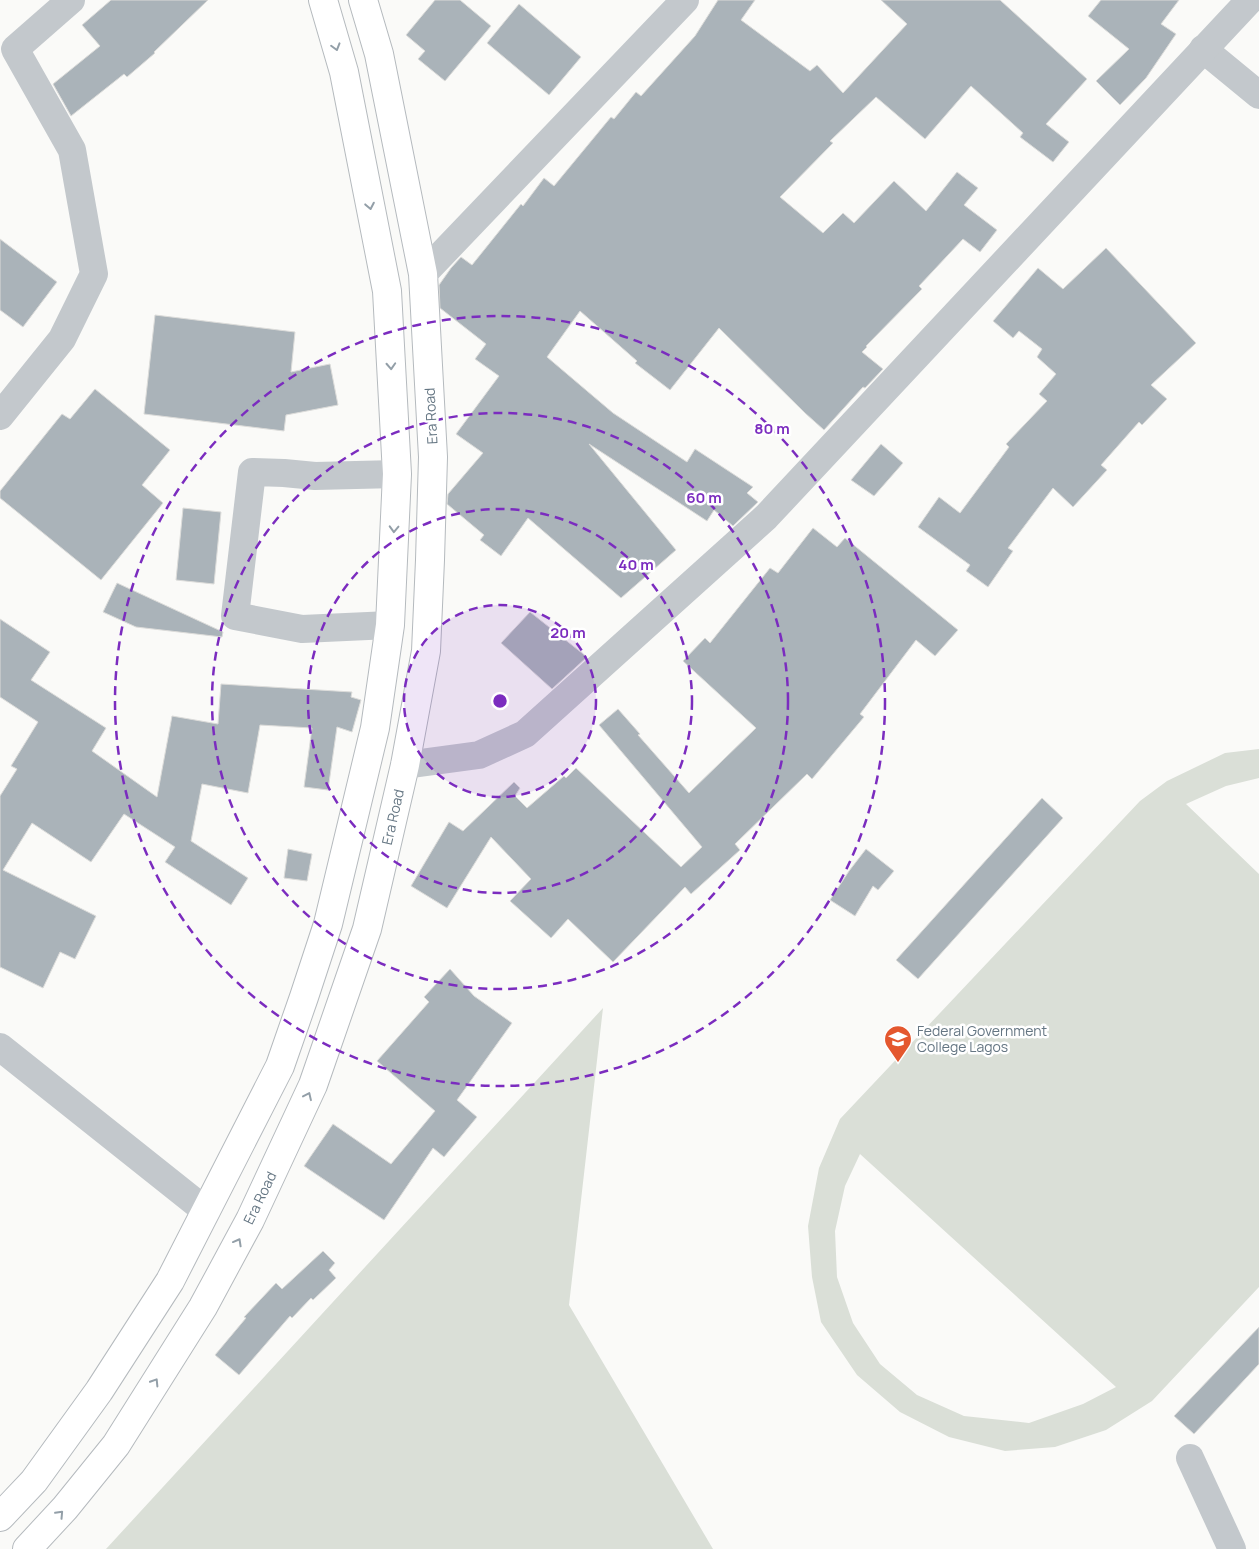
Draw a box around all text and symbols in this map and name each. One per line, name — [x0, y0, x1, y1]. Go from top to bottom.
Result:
one-way arrow — [331, 42, 341, 50]
one-way arrow — [364, 201, 375, 210]
one-way arrow — [385, 363, 396, 371]
street label: Era Road — [420, 387, 441, 445]
text: 80 m — [754, 418, 790, 439]
text: 60 m — [686, 487, 722, 508]
one-way arrow — [389, 525, 400, 533]
text: 40 m — [618, 554, 654, 575]
text: 20 m — [550, 622, 586, 643]
centre of rings — [491, 692, 509, 710]
street label: Era Road — [377, 787, 408, 847]
place label: Federal Government College Lagos — [917, 1021, 1047, 1056]
school or university icon: Federal Government College Lagos — [883, 1024, 913, 1063]
one-way arrow — [302, 1092, 312, 1101]
street label: Era Road — [239, 1168, 280, 1227]
one-way arrow — [232, 1239, 242, 1248]
one-way arrow — [149, 1379, 159, 1388]
one-way arrow — [54, 1510, 63, 1519]

